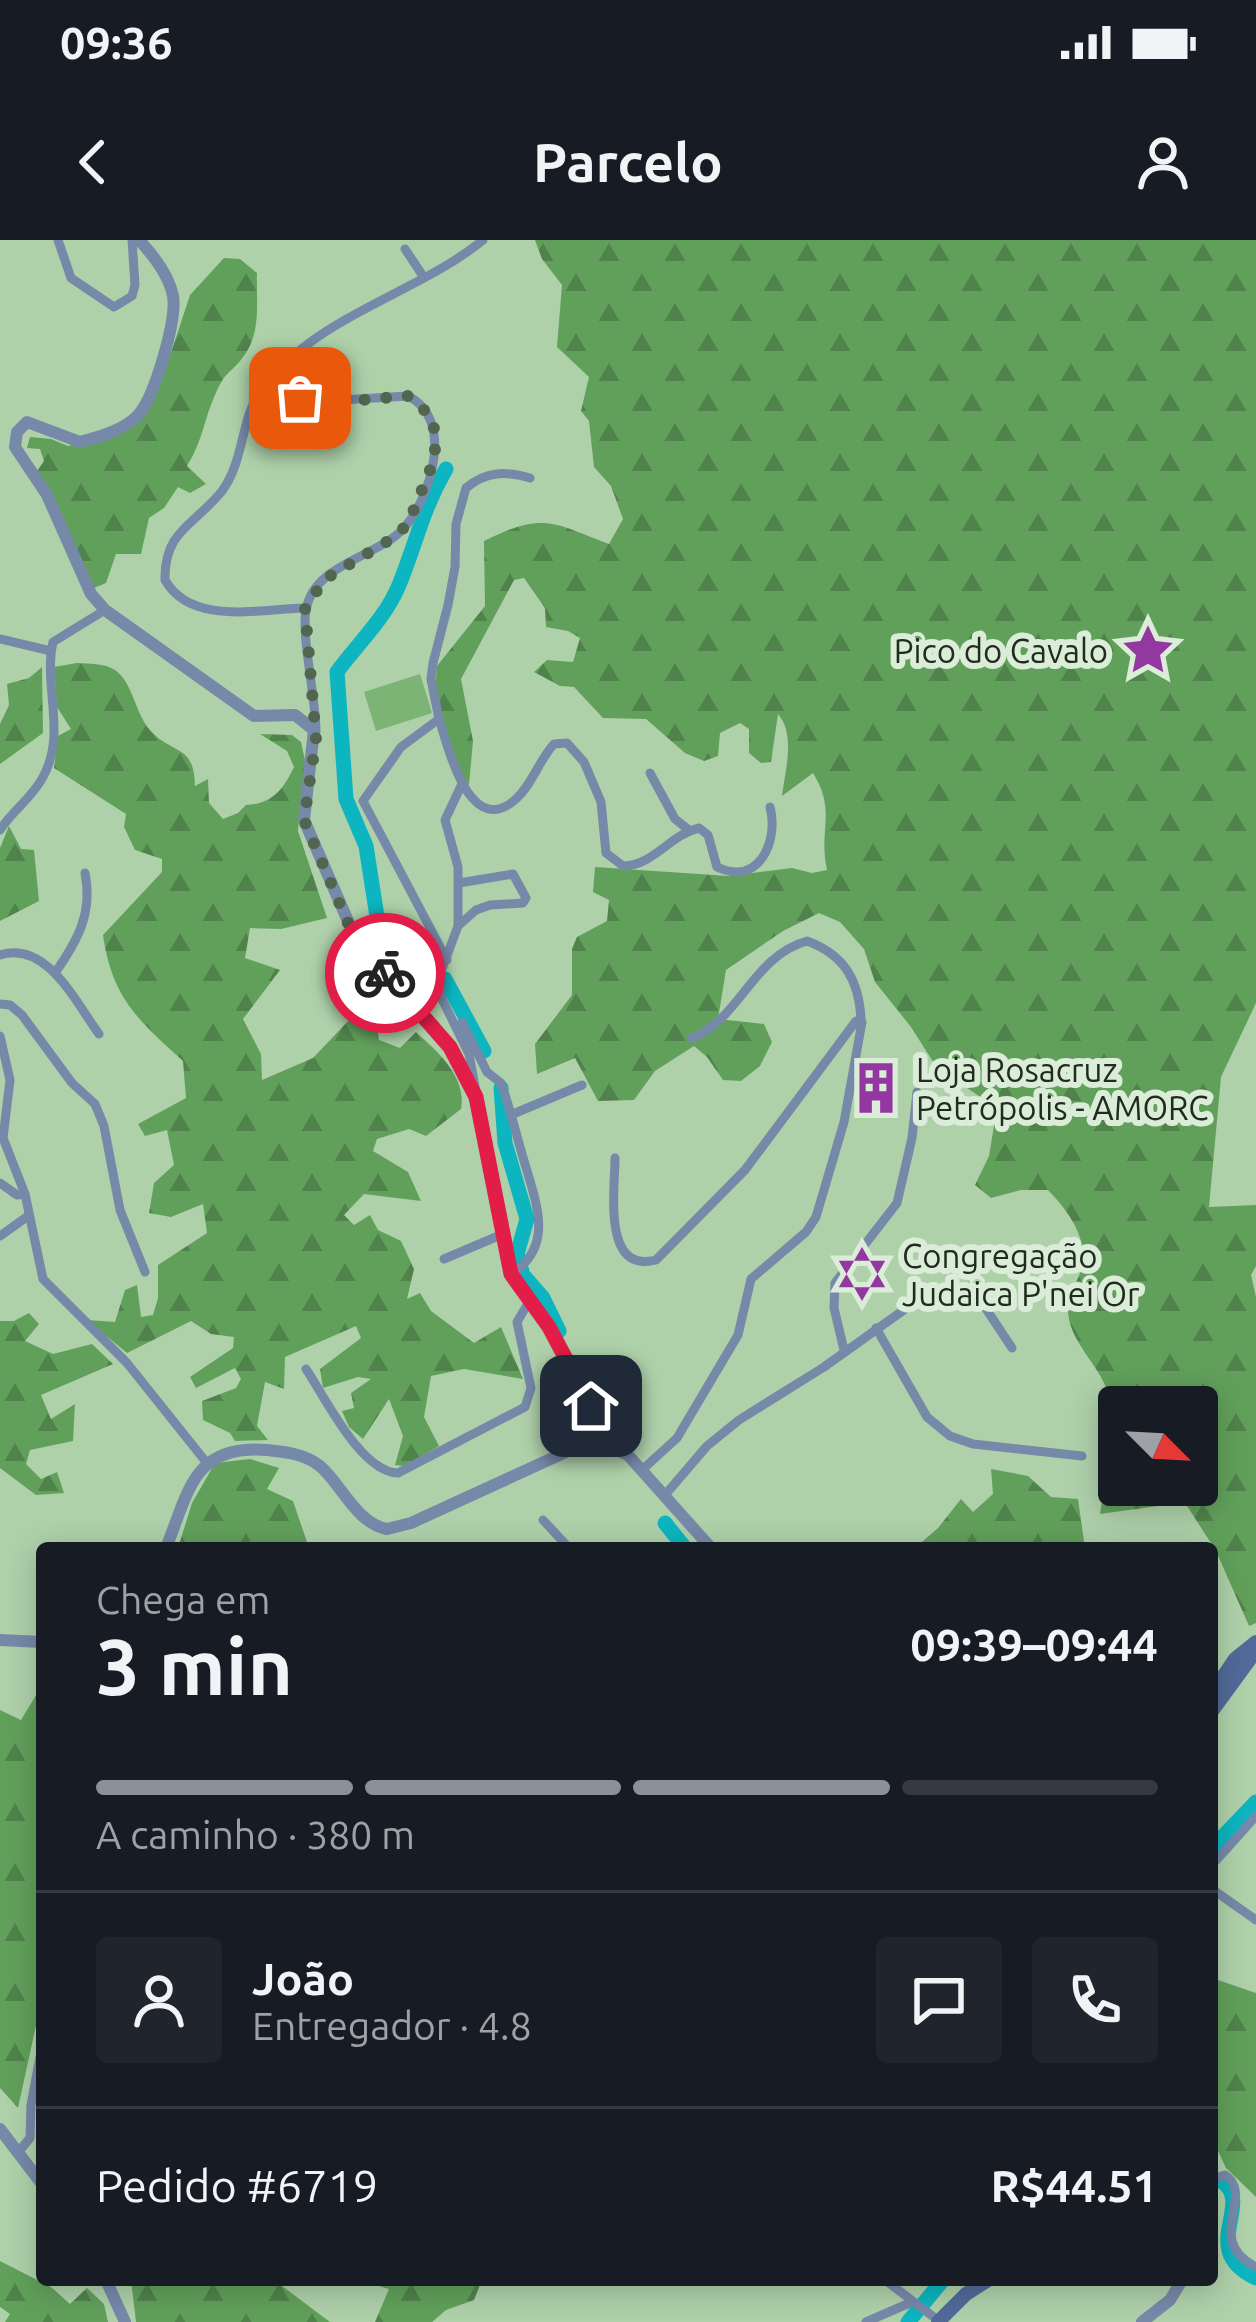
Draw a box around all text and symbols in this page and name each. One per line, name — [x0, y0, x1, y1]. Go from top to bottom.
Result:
text: 09:36 — [60, 17, 173, 68]
icon: back — [60, 129, 126, 195]
icon: person — [1130, 129, 1196, 195]
text: Parcelo — [533, 132, 723, 192]
pin — [249, 347, 351, 449]
icon: bag — [267, 365, 333, 431]
place icon: Pico do Cavalo — [1119, 621, 1177, 679]
place label: Pico do Cavalo — [894, 632, 1108, 669]
courier — [325, 913, 445, 1033]
icon: bike — [352, 940, 418, 1006]
place label: Loja Rosacruz Petrópolis - AMORC — [916, 1051, 1209, 1126]
building icon: Loja Rosacruz Petrópolis - AMORC — [847, 1059, 905, 1117]
place label: Congregação Judaica P'nei Or — [902, 1237, 1140, 1312]
synagogue icon: Congregação Judaica P'nei Or — [833, 1245, 891, 1303]
pin — [540, 1355, 642, 1457]
icon: home — [558, 1373, 624, 1439]
north arrow — [1098, 1386, 1218, 1506]
map controls — [1098, 1386, 1218, 1506]
text: Chega em — [96, 1578, 270, 1621]
text: 09:39–09:44 — [910, 1619, 1158, 1670]
text: 3 min — [96, 1622, 293, 1710]
text: A caminho · 380 m — [96, 1813, 415, 1856]
button: person — [96, 1937, 222, 2063]
button: chat — [876, 1937, 1002, 2063]
button: phone — [1032, 1937, 1158, 2063]
text: João — [252, 1953, 354, 2004]
text: Entregador · 4.8 — [252, 2004, 532, 2047]
text: Pedido #6719 — [96, 2160, 378, 2211]
text: R$44.51 — [991, 2160, 1158, 2211]

